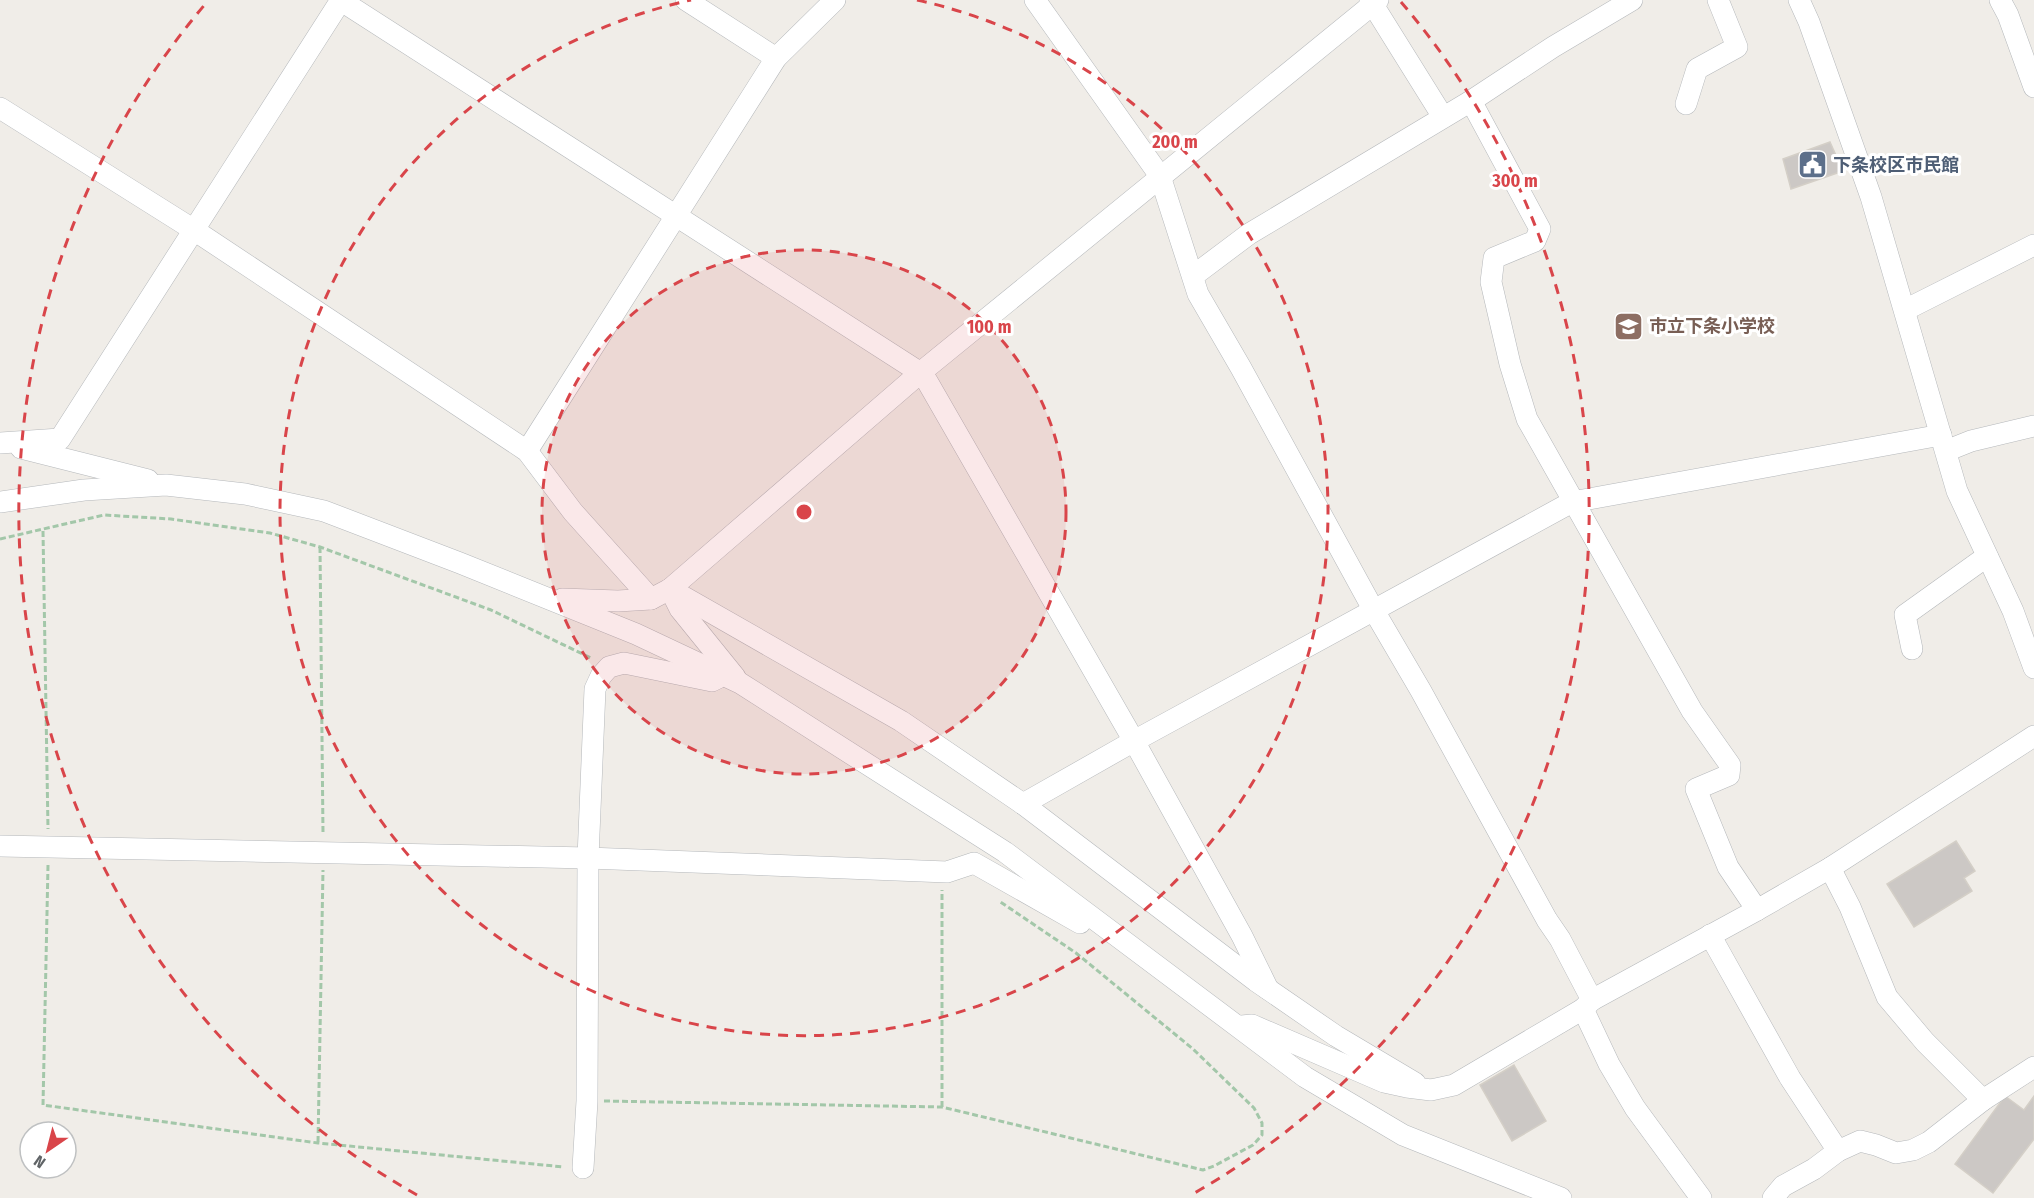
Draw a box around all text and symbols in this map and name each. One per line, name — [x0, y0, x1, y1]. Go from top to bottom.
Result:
text: 200 m — [1151, 131, 1198, 153]
public building icon: 下条校区市民館 — [1796, 149, 1828, 181]
place label: 下条校区市民館 — [1833, 154, 1959, 176]
text: 300 m — [1491, 170, 1538, 192]
school or university icon: 市立下条小学校 — [1612, 310, 1644, 342]
place label: 市立下条小学校 — [1649, 315, 1775, 337]
text: 100 m — [967, 316, 1011, 338]
centre of rings — [794, 502, 814, 522]
north arrow — [18, 1120, 78, 1180]
text: N — [30, 1151, 49, 1172]

